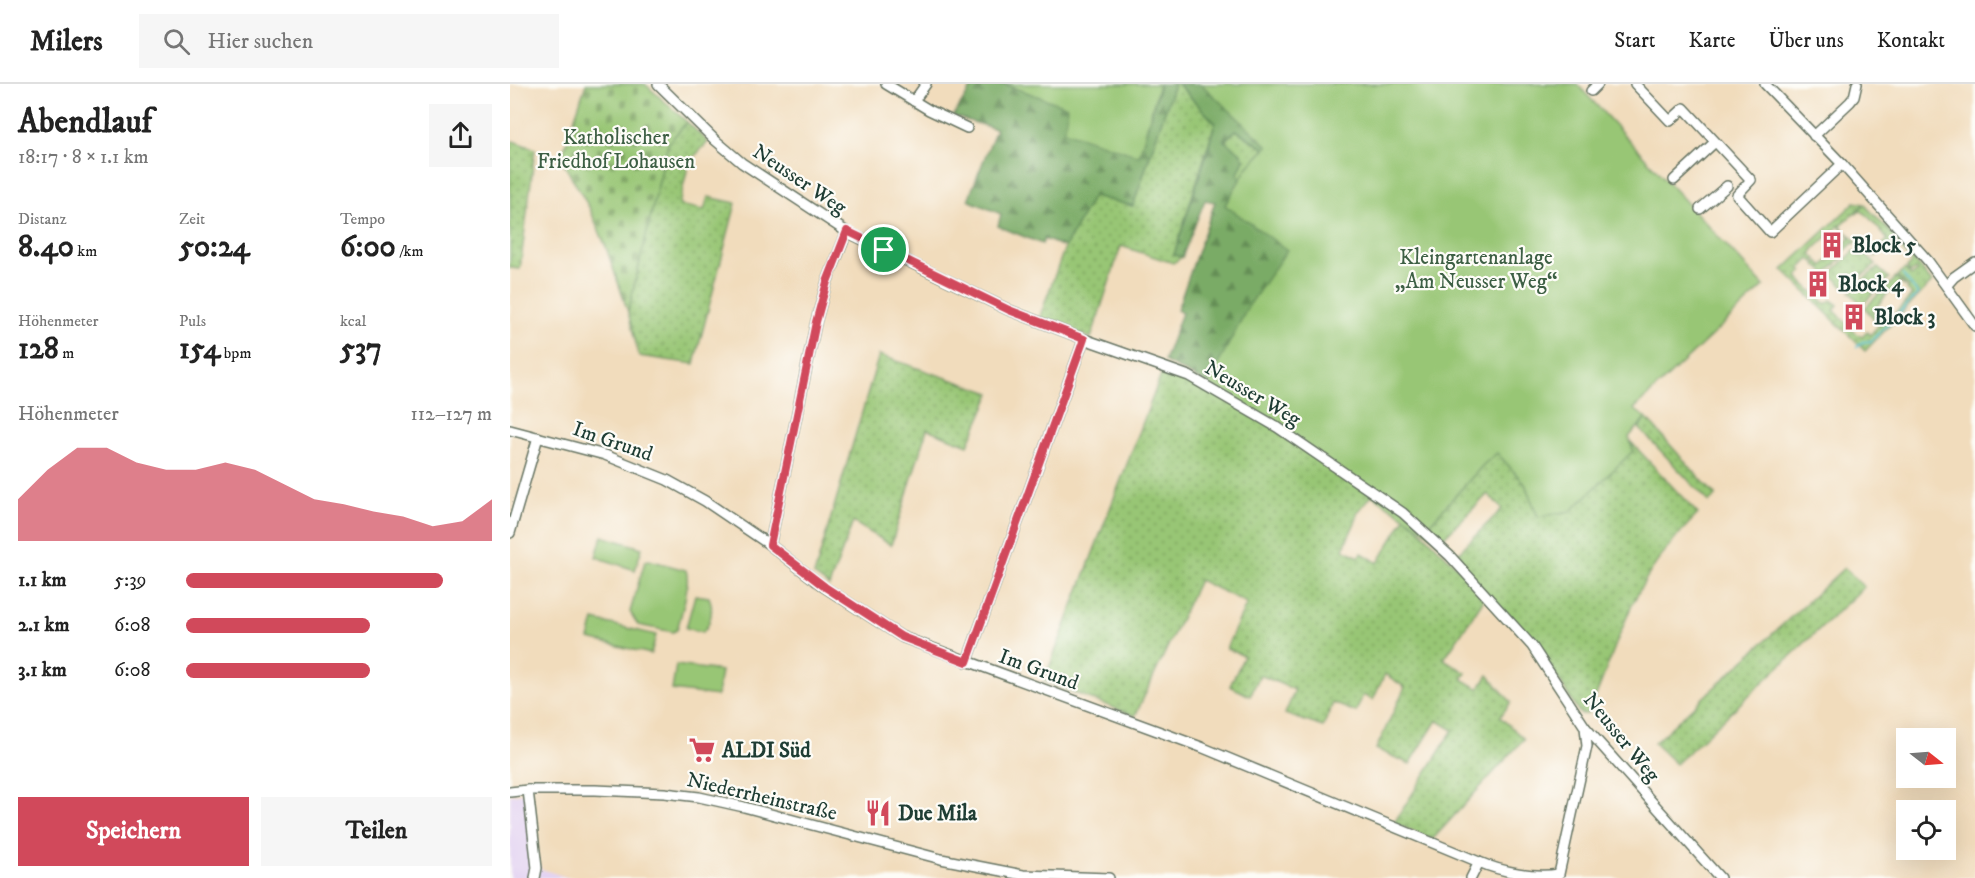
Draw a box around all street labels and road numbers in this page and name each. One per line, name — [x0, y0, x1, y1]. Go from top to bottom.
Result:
street label: Neusser Weg — [747, 139, 852, 221]
street label: Neusser Weg — [1200, 355, 1306, 433]
street label: Im Grund — [569, 416, 657, 468]
street label: Im Grund — [995, 644, 1083, 697]
street label: Neusser Weg — [1577, 688, 1666, 788]
street label: Niederrheinstraße — [684, 767, 840, 827]

